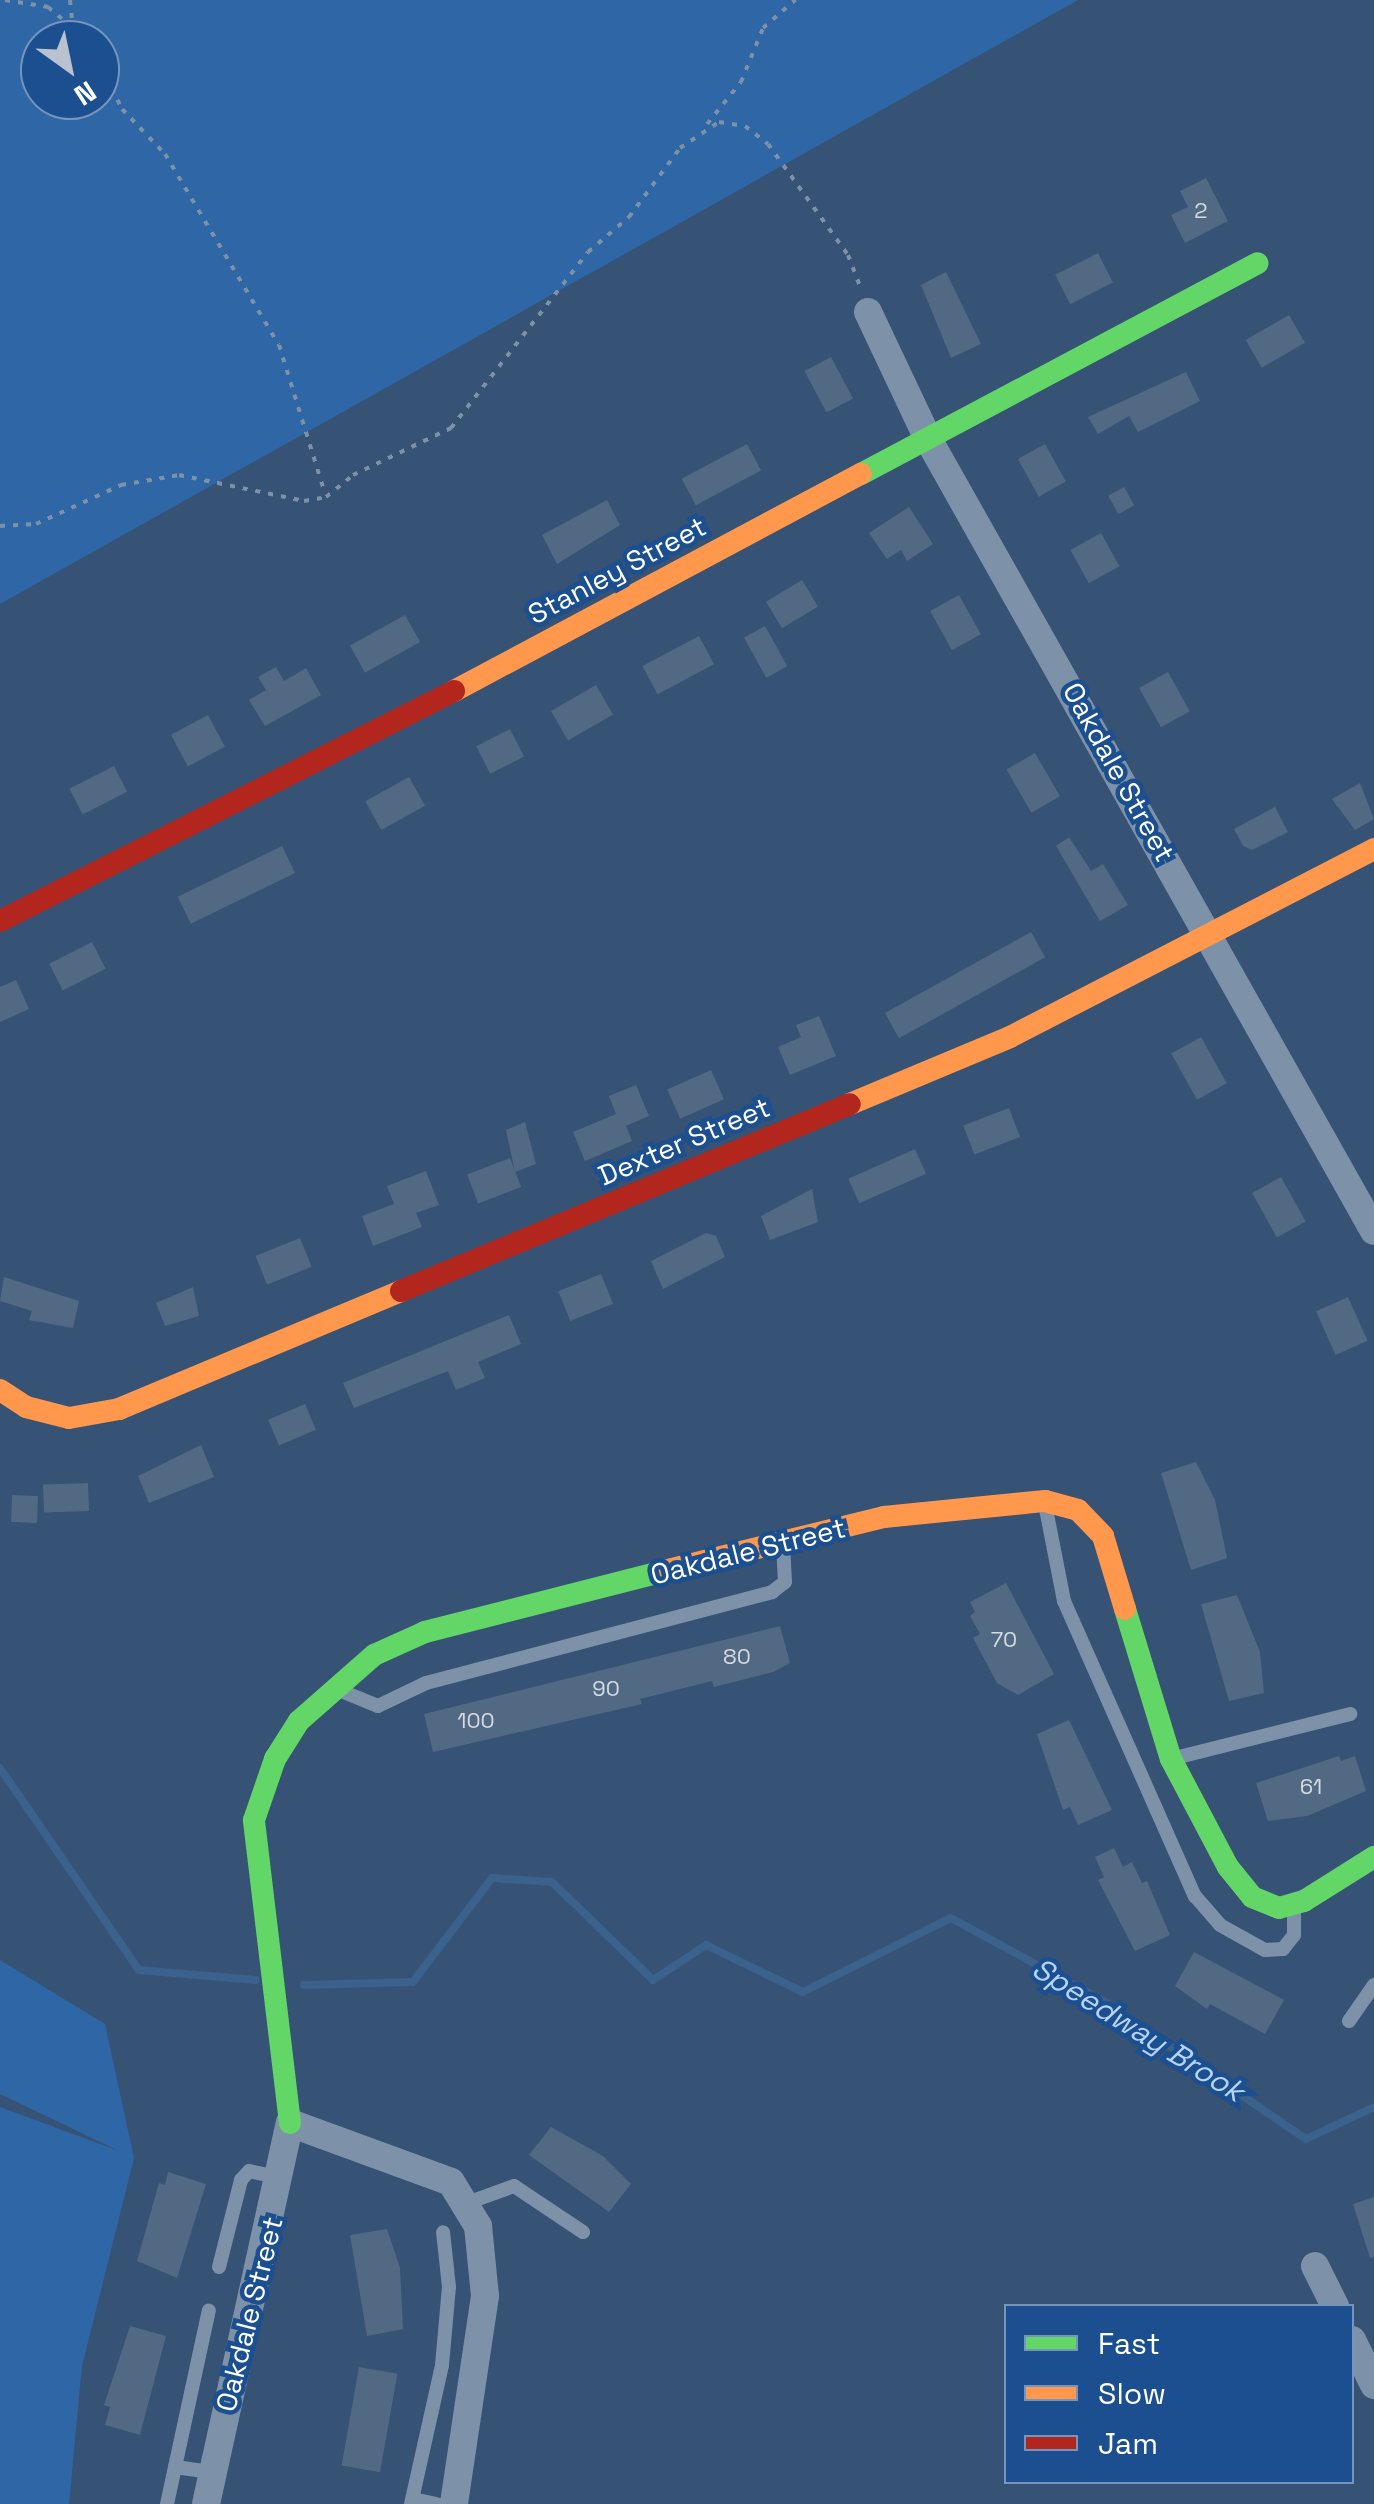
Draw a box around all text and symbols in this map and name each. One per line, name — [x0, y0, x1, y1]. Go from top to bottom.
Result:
north arrow — [20, 20, 120, 120]
text: N — [68, 73, 103, 114]
house number: 2 — [1194, 198, 1208, 224]
street label: Stanley Street — [522, 509, 712, 631]
street label: Oakdale Street — [1056, 677, 1182, 867]
street label: Dexter Street — [593, 1090, 775, 1192]
street label: Oakdale Street — [647, 1511, 849, 1591]
house number: 70 — [991, 1627, 1017, 1653]
house number: 80 — [723, 1644, 751, 1670]
house number: 90 — [592, 1676, 620, 1702]
house number: 100 — [457, 1708, 495, 1734]
house number: 61 — [1300, 1774, 1322, 1800]
water label: Speedway Brook — [1025, 1950, 1251, 2110]
street label: Oakdale Street — [209, 2213, 289, 2415]
legend — [1004, 2304, 1354, 2484]
text: Fast — [1098, 2324, 1160, 2363]
text: Slow — [1098, 2374, 1166, 2413]
text: Jam — [1098, 2424, 1158, 2463]

